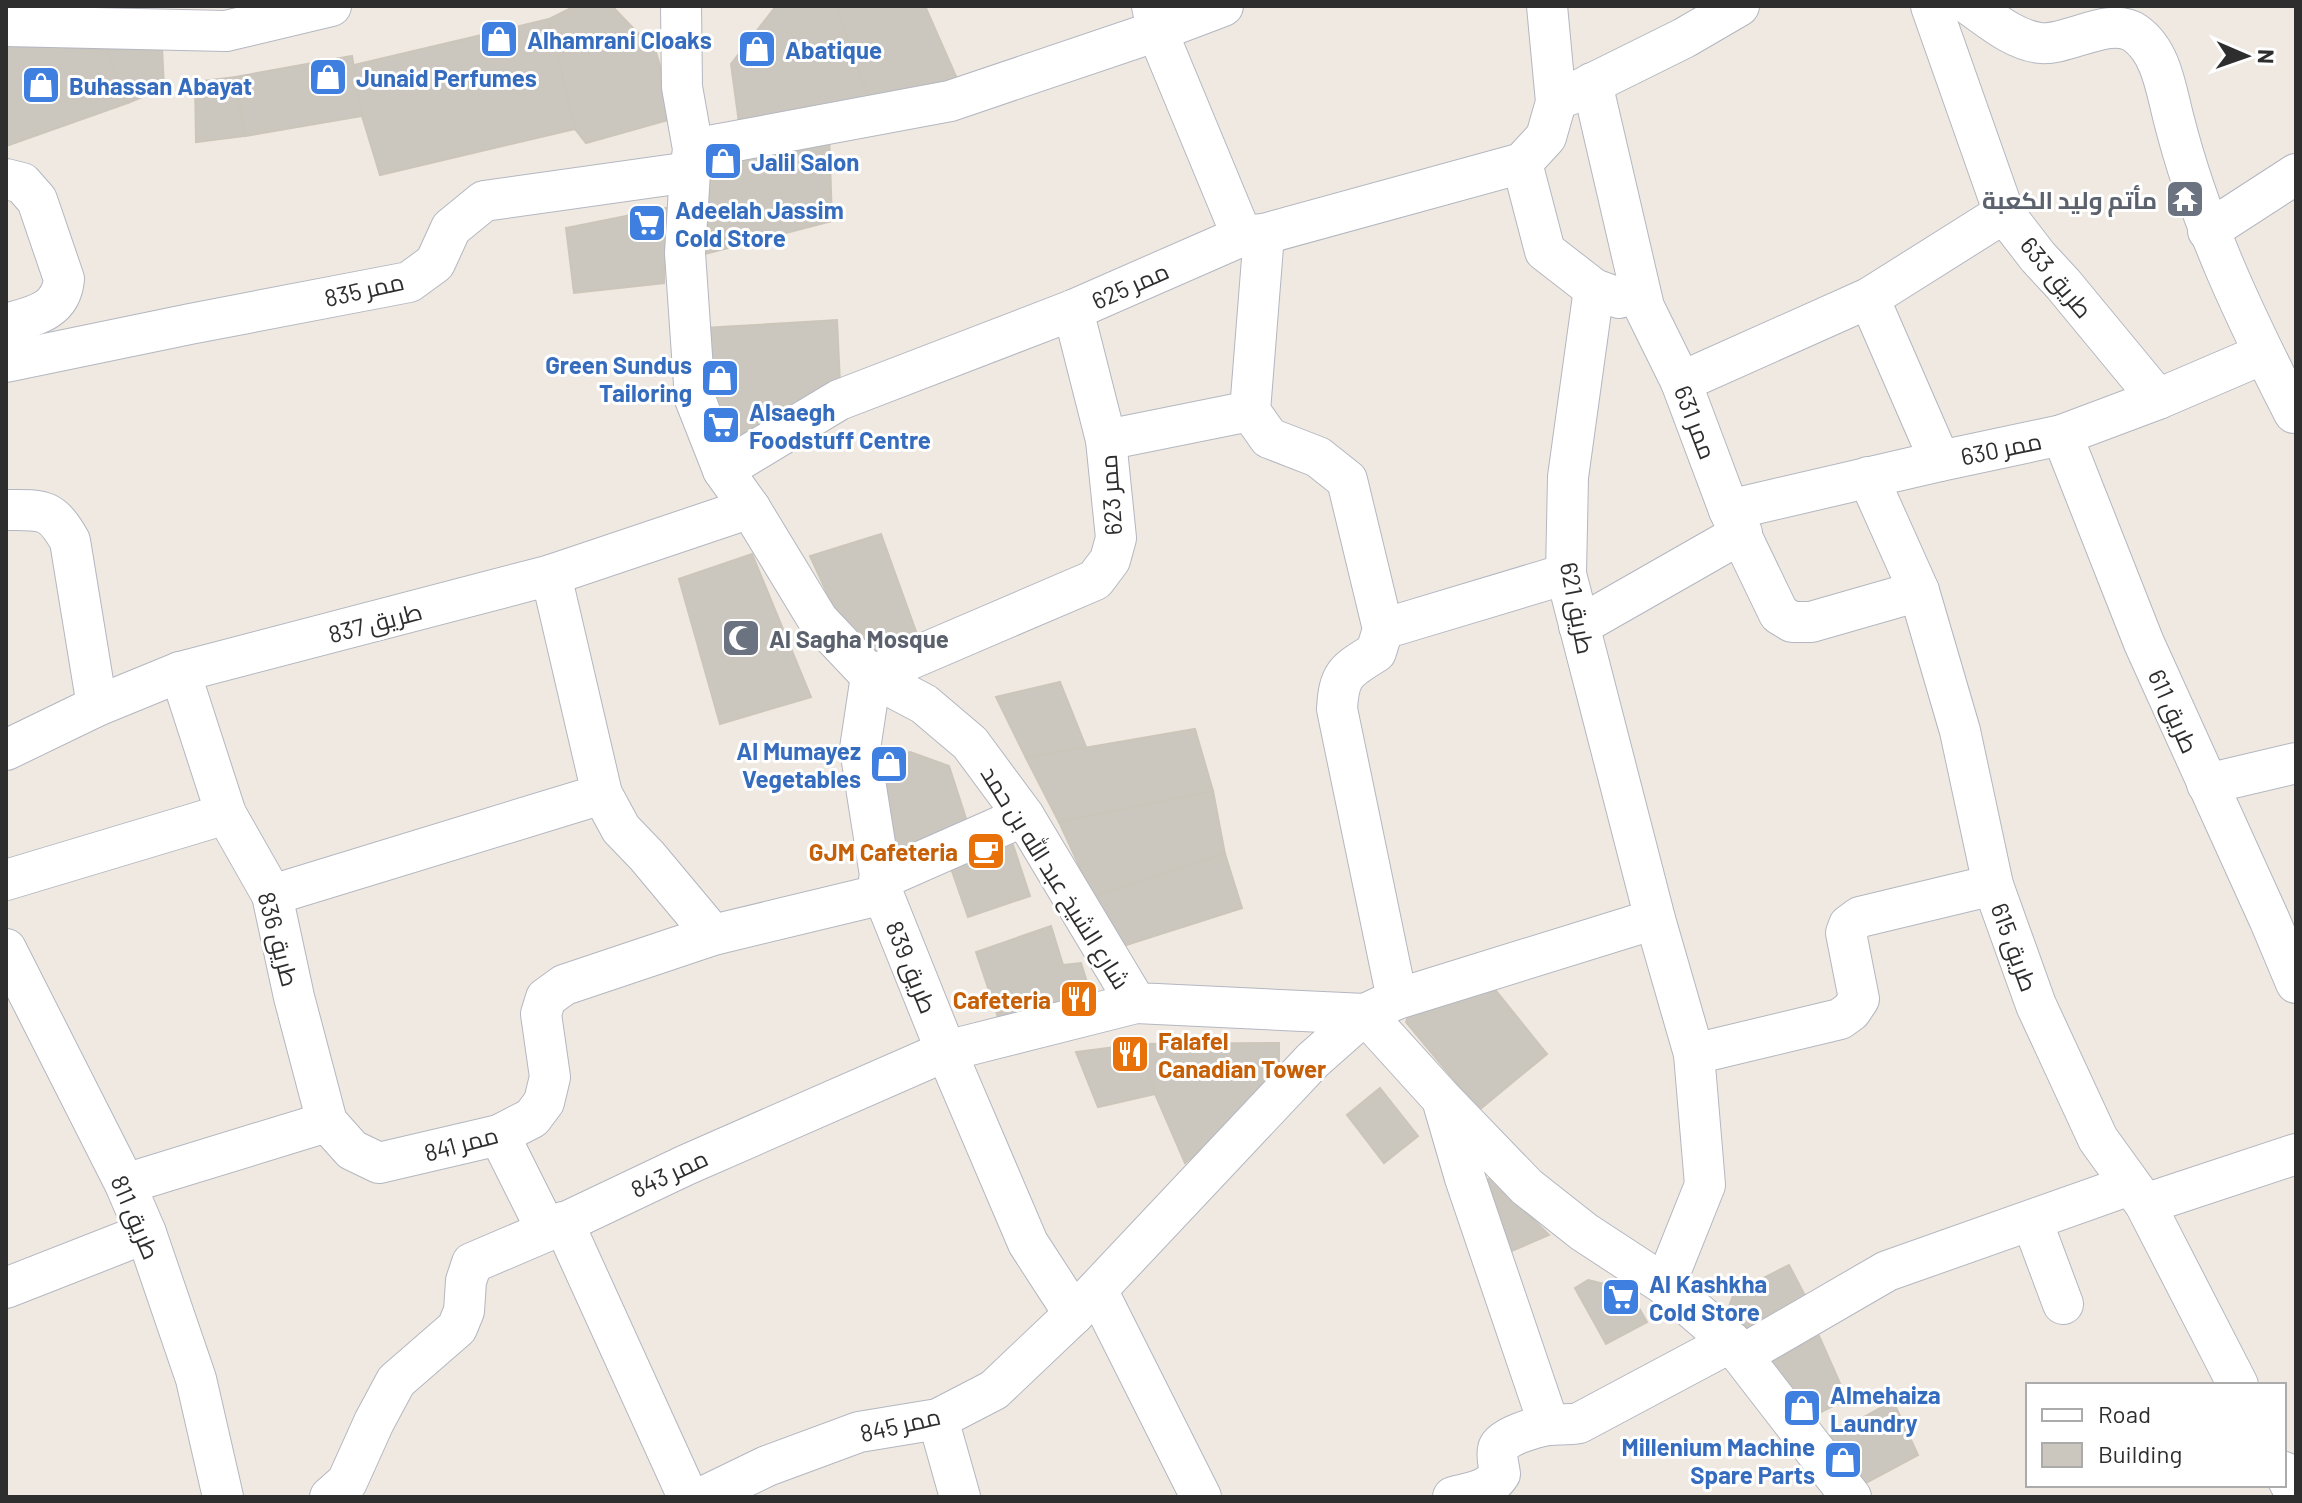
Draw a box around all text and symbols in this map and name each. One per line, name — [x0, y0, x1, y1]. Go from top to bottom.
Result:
north arrow — [2206, 16, 2286, 96]
shop icon: Alhamrani Cloaks — [478, 18, 520, 60]
place label: Alhamrani Cloaks — [527, 25, 712, 54]
shop icon: Abatique — [736, 28, 778, 70]
place label: Abatique — [785, 35, 882, 64]
text: N — [2254, 49, 2280, 65]
shop icon: Junaid Perfumes — [307, 56, 349, 98]
place label: Junaid Perfumes — [356, 63, 537, 92]
shop icon: Buhassan Abayat — [20, 64, 62, 106]
place label: Buhassan Abayat — [69, 71, 252, 100]
shop icon: Jalil Salon — [702, 140, 744, 182]
place label: Jalil Salon — [751, 147, 859, 176]
temple icon: مأتم وليد الكعبة — [2164, 178, 2206, 220]
place label: مأتم وليد الكعبة — [1982, 185, 2157, 217]
place label: Adeelah Jassim Cold Store — [675, 195, 844, 252]
supermarket icon: Adeelah Jassim Cold Store — [626, 202, 668, 244]
street label: طريق 633 — [2013, 231, 2099, 325]
street label: ممر 625 — [1087, 255, 1173, 315]
street label: ممر 835 — [321, 266, 407, 312]
place label: Green Sundus Tailoring — [545, 350, 692, 407]
shop icon: Green Sundus Tailoring — [699, 357, 741, 399]
street label: ممر 631 — [1669, 381, 1723, 463]
place label: Alsaegh Foodstuff Centre — [749, 397, 931, 454]
supermarket icon: Alsaegh Foodstuff Centre — [700, 404, 742, 446]
street label: ممر 630 — [1958, 425, 2044, 471]
street label: ممر 623 — [1093, 454, 1127, 536]
street label: طريق 621 — [1553, 560, 1601, 657]
street label: طريق 837 — [325, 596, 426, 650]
mosque icon: Al Sagha Mosque — [720, 617, 762, 659]
place label: Al Sagha Mosque — [769, 624, 949, 653]
street label: طريق 611 — [2141, 665, 2205, 758]
place label: Al Mumayez Vegetables — [736, 736, 861, 793]
shop icon: Al Mumayez Vegetables — [868, 743, 910, 785]
street label: شارع الشيخ عبد الله بن حمد — [973, 760, 1137, 996]
cafe icon: GJM Cafeteria — [965, 830, 1007, 872]
place label: GJM Cafeteria — [809, 837, 958, 866]
street label: طريق 836 — [251, 888, 306, 990]
street label: طريق 615 — [1984, 899, 2044, 996]
street label: طريق 839 — [879, 917, 944, 1018]
restaurant icon: Cafeteria — [1058, 978, 1100, 1020]
place label: Cafeteria — [953, 985, 1051, 1014]
place label: Falafel Canadian Tower — [1158, 1026, 1326, 1083]
restaurant icon: Falafel Canadian Tower — [1109, 1033, 1151, 1075]
street label: ممر 841 — [421, 1119, 501, 1167]
street label: ممر 843 — [626, 1143, 712, 1203]
street label: طريق 811 — [104, 1171, 167, 1264]
place label: Al Kashkha Cold Store — [1649, 1269, 1767, 1326]
supermarket icon: Al Kashkha Cold Store — [1600, 1276, 1642, 1318]
place label: Almehaiza Laundry — [1830, 1380, 1941, 1437]
legend — [2026, 1383, 2286, 1487]
shop icon: Almehaiza Laundry — [1781, 1387, 1823, 1429]
text: Road — [2098, 1399, 2151, 1428]
street label: ممر 845 — [857, 1401, 943, 1447]
place label: Millenium Machine Spare Parts — [1622, 1432, 1815, 1489]
shop icon: Millenium Machine Spare Parts — [1822, 1439, 1864, 1481]
text: Building — [2098, 1439, 2182, 1468]

